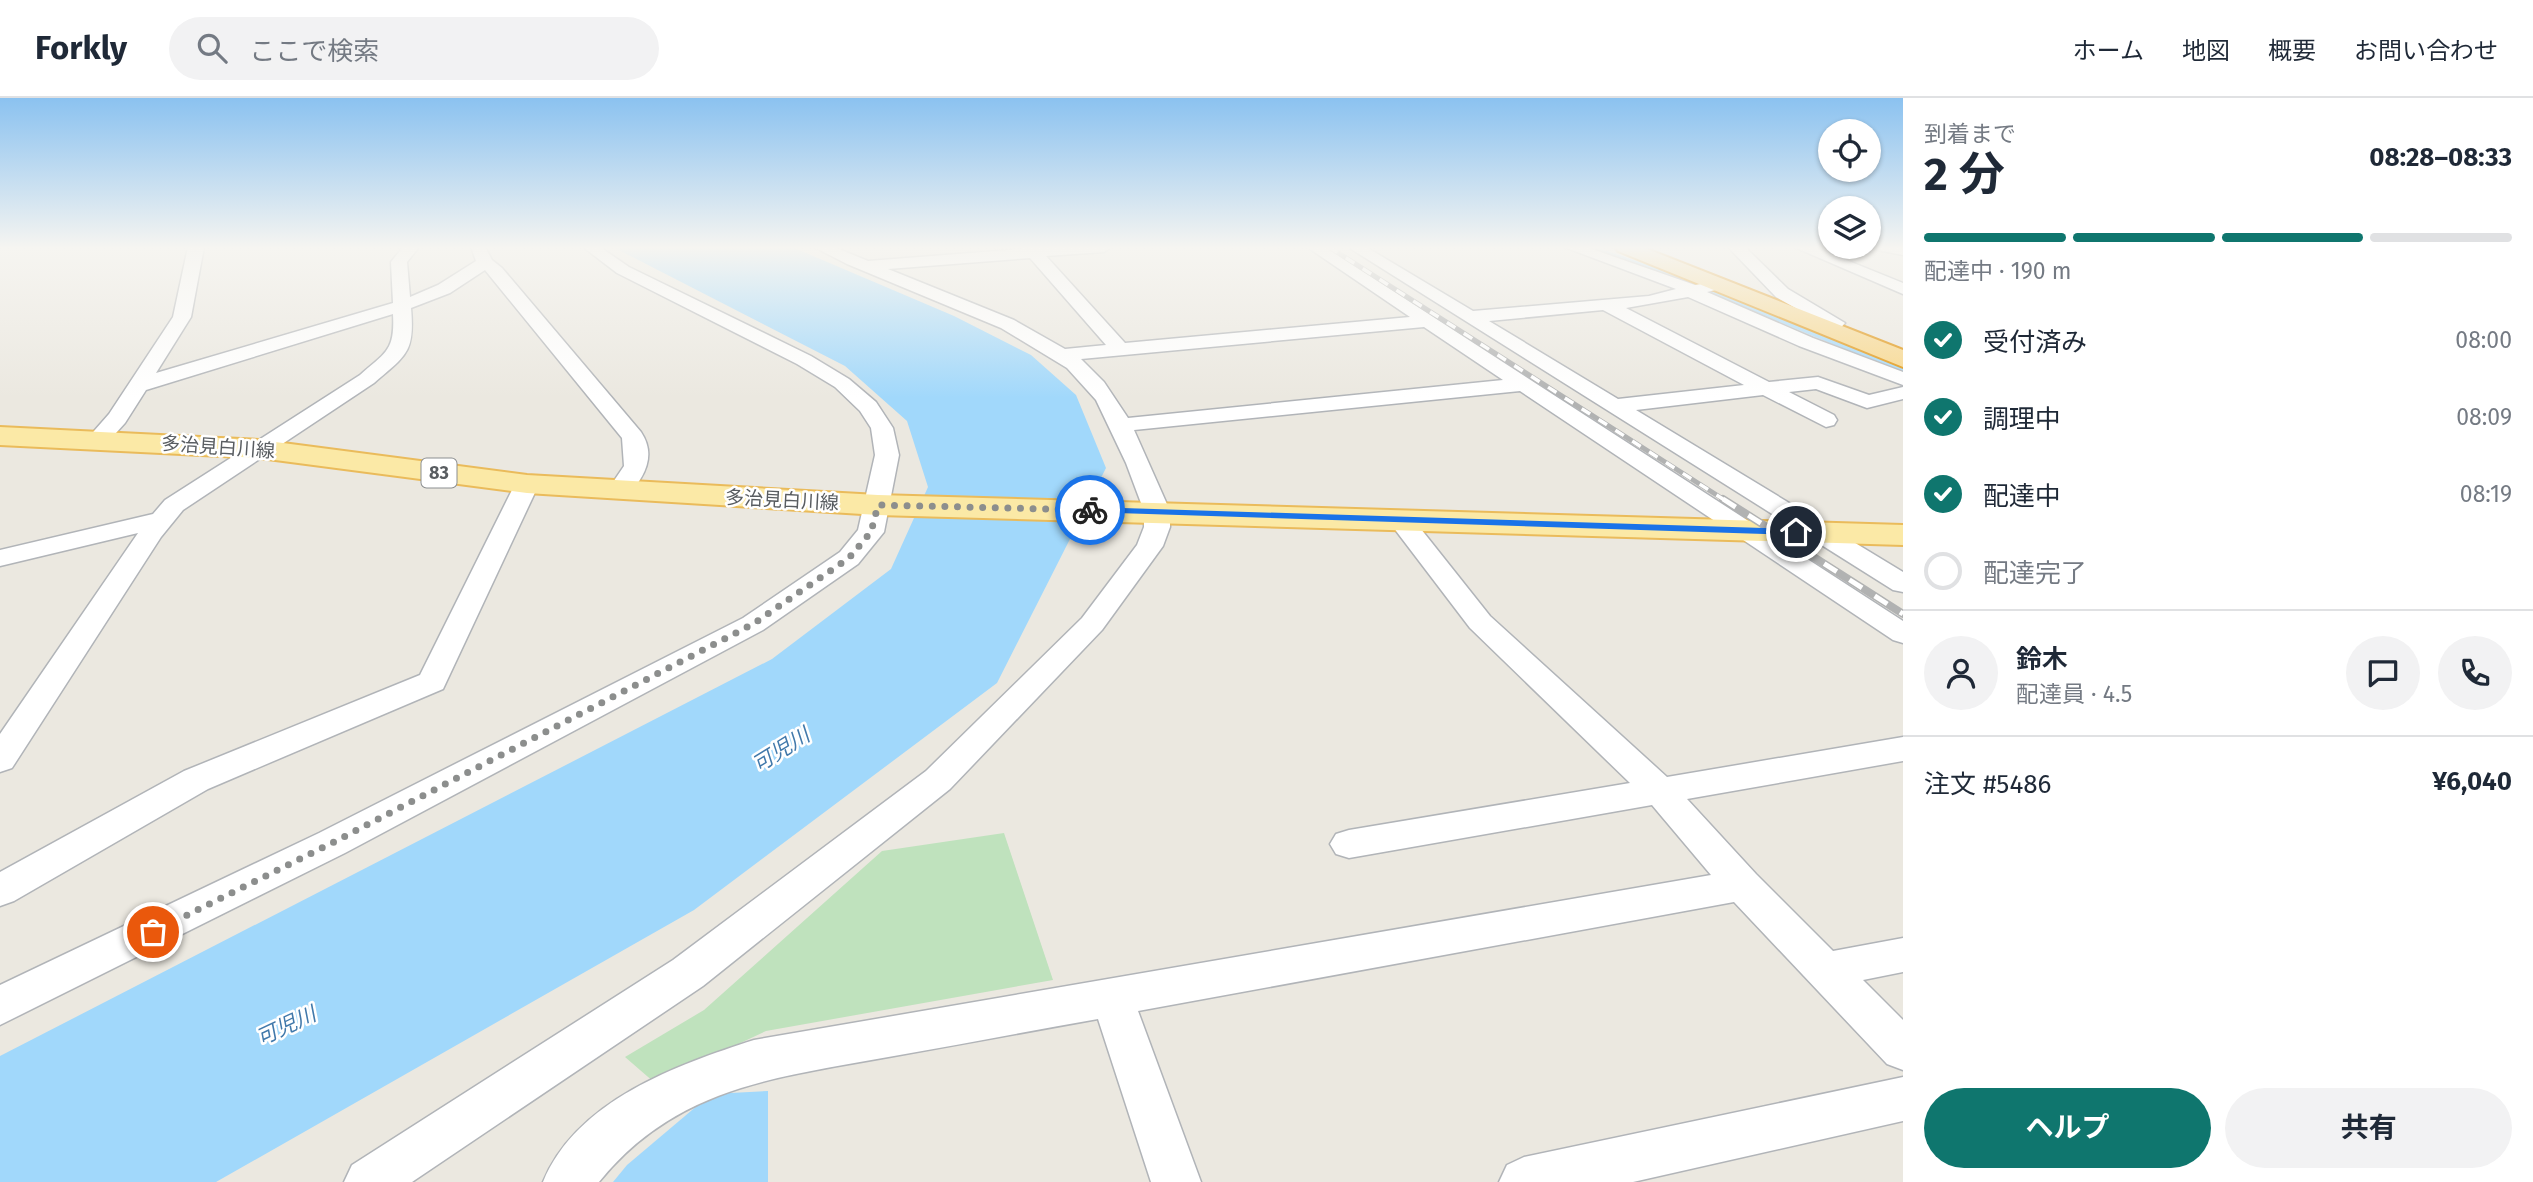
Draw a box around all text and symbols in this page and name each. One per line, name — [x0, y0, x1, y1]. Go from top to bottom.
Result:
search box — [169, 17, 659, 80]
text: Forkly — [35, 28, 127, 68]
icon: search — [193, 29, 231, 67]
text: ここで検索 — [249, 36, 379, 67]
text: ホーム — [2073, 37, 2144, 65]
text: 地図 — [2182, 37, 2230, 65]
text: 概要 — [2268, 37, 2316, 65]
text: お問い合わせ — [2354, 37, 2498, 65]
map controls — [1818, 119, 1881, 259]
button: locate — [1818, 119, 1881, 182]
text: 到着まで — [1924, 120, 2016, 148]
text: 08:28–08:33 — [2369, 142, 2512, 173]
text: 2 分 — [1924, 147, 2005, 202]
button: layers — [1818, 196, 1881, 259]
text: 配達中 · 190 m — [1924, 257, 2071, 285]
icon: check — [1924, 321, 1962, 359]
text: 08:00 — [2455, 326, 2512, 354]
text: 受付済み — [1983, 327, 2087, 358]
icon: check — [1924, 398, 1962, 436]
text: 08:09 — [2456, 403, 2512, 431]
text: 調理中 — [1983, 404, 2061, 435]
street label: 多治見白川線 — [160, 432, 276, 462]
road number: 83 — [422, 458, 457, 488]
courier — [1055, 475, 1125, 545]
icon: check — [1924, 475, 1962, 513]
text: 08:19 — [2460, 480, 2512, 508]
text: 配達中 — [1983, 481, 2061, 512]
street label: 多治見白川線 — [724, 486, 840, 514]
icon: bike — [1071, 491, 1109, 529]
pin — [1766, 502, 1826, 562]
icon: home — [1777, 513, 1815, 551]
text: 配達完了 — [1983, 558, 2087, 589]
button: person — [1924, 636, 1998, 710]
button: chat — [2346, 636, 2420, 710]
button: phone — [2438, 636, 2512, 710]
text: 鈴木 — [2016, 644, 2068, 675]
text: 配達員 · 4.5 — [2016, 680, 2132, 708]
water label: 可児川 — [747, 721, 816, 778]
text: ¥6,040 — [2432, 766, 2512, 797]
text: 注文 #5486 — [1924, 769, 2051, 800]
pin — [123, 902, 183, 962]
icon: bag — [134, 913, 172, 951]
water label: 可児川 — [252, 1000, 322, 1051]
button: ヘルプ — [1924, 1088, 2211, 1168]
button: 共有 — [2225, 1088, 2512, 1168]

